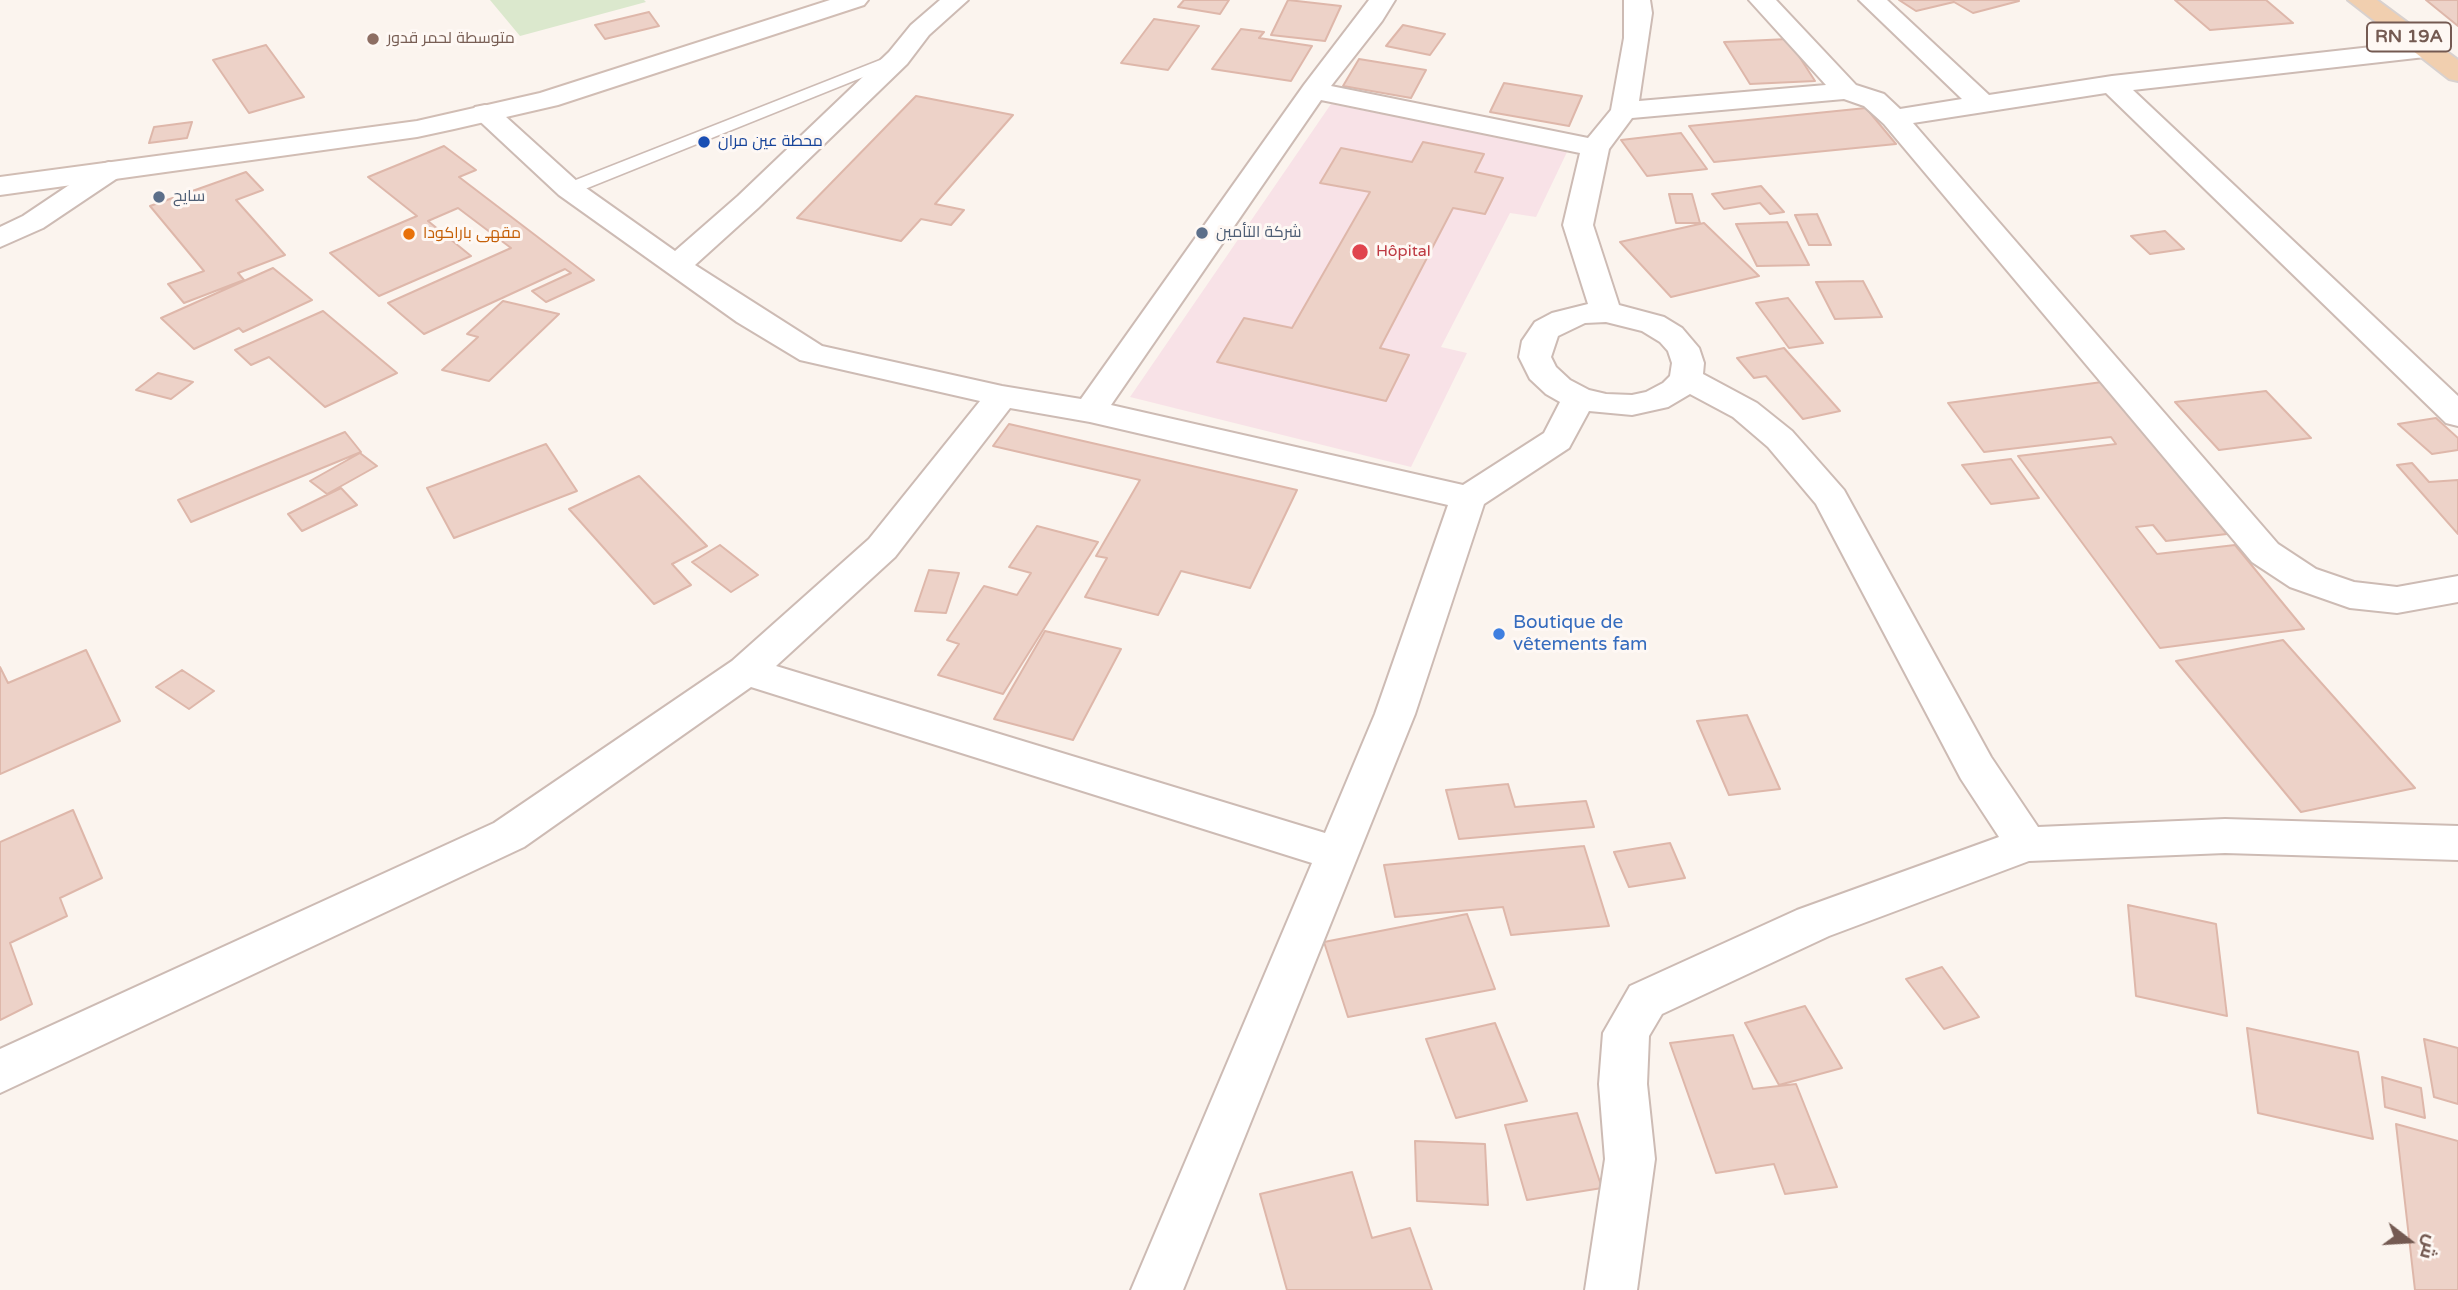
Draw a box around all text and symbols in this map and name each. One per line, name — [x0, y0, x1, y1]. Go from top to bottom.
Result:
road number: RN 19A — [2367, 22, 2451, 52]
place label: متوسطة لحمر قدور — [387, 29, 515, 49]
marker: متوسطة لحمر قدور — [365, 31, 381, 47]
place label: محطة عين مران — [718, 132, 823, 152]
marker: محطة عين مران — [696, 134, 712, 150]
place label: سايح — [173, 187, 205, 207]
marker: سايح — [151, 189, 167, 205]
place label: شركة التأمين — [1216, 223, 1301, 243]
place label: مقهى باراكودا — [423, 224, 521, 244]
marker: شركة التأمين — [1194, 225, 1210, 241]
marker: مقهى باراكودا — [401, 226, 417, 242]
marker: Hôpital — [1350, 242, 1370, 262]
place label: Hôpital — [1376, 242, 1431, 262]
place label: Boutique de vêtements fam — [1513, 612, 1648, 656]
marker: Boutique de vêtements fam — [1491, 626, 1507, 642]
north arrow — [2374, 1206, 2444, 1276]
text: ش — [2415, 1232, 2443, 1262]

